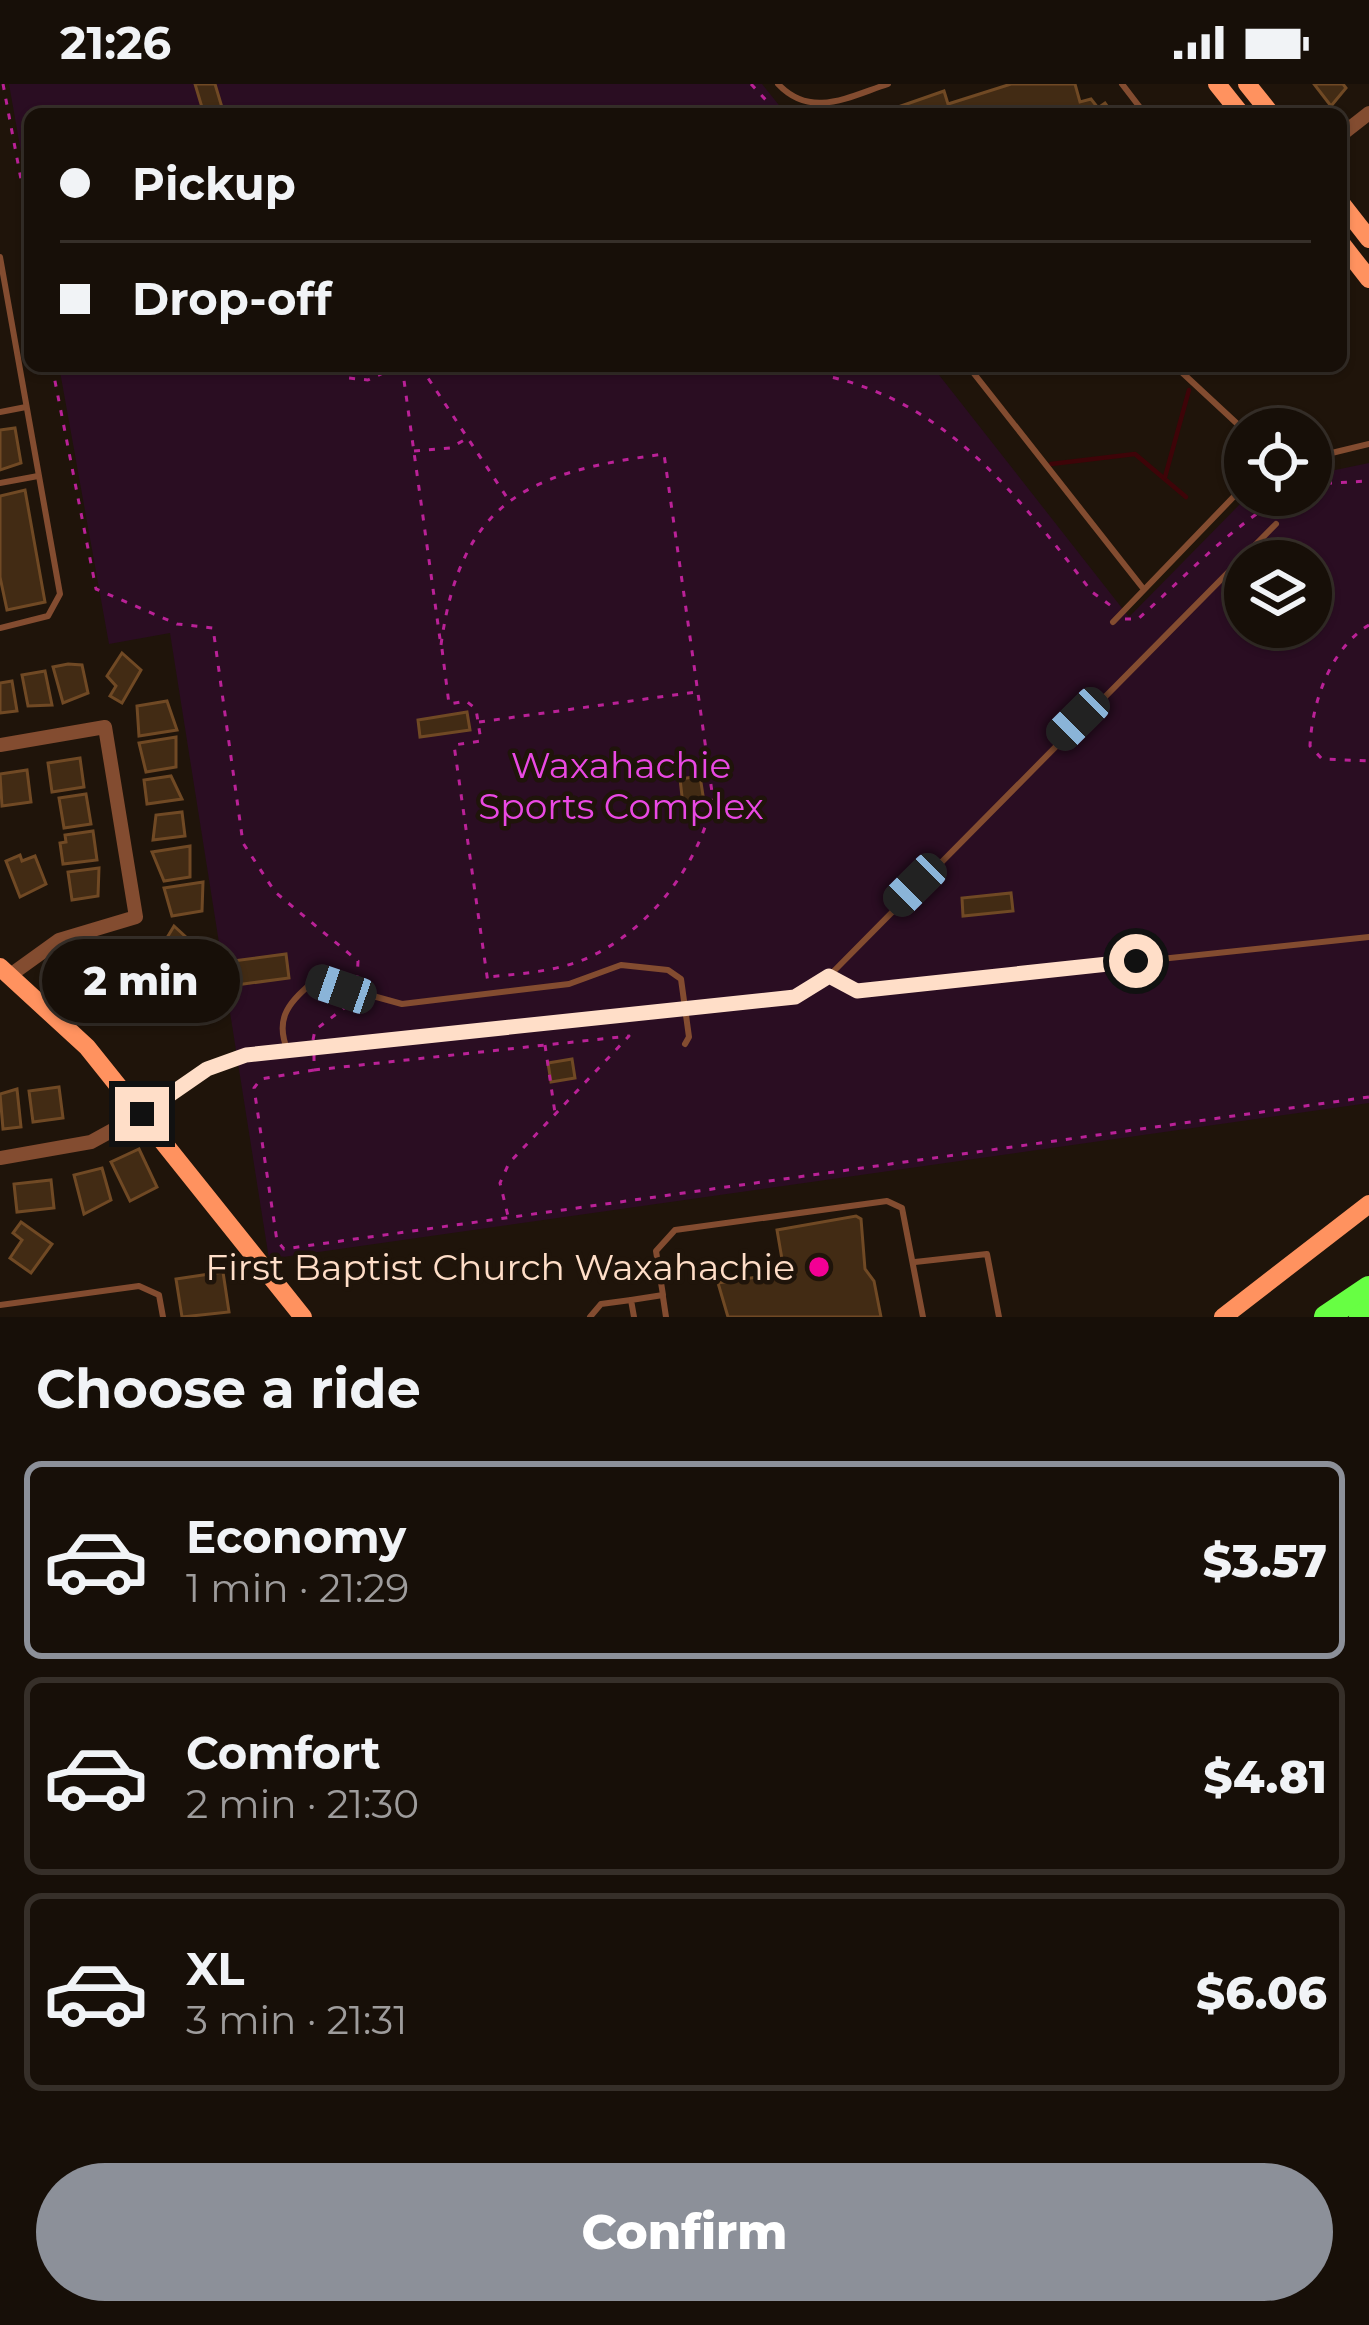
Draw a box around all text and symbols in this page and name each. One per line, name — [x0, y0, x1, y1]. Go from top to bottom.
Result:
text: 21:26 — [60, 15, 171, 70]
text: Pickup — [132, 156, 296, 211]
text: Drop-off — [132, 271, 332, 326]
map controls — [1224, 408, 1332, 648]
button: locate — [1224, 408, 1332, 516]
button: layers — [1224, 540, 1332, 648]
car — [1040, 681, 1116, 757]
park label: Waxahachie Sports Complex — [478, 743, 764, 828]
car — [877, 847, 953, 923]
route start — [1109, 934, 1163, 988]
callout: 2 min — [43, 940, 241, 1024]
text: 2 min — [84, 957, 198, 1005]
car — [301, 960, 381, 1018]
route end — [115, 1087, 169, 1141]
place label: First Baptist Church Waxahachie — [205, 1245, 795, 1289]
marker: First Baptist Church Waxahachie — [806, 1254, 832, 1280]
text: Choose a ride — [36, 1356, 421, 1422]
icon: car — [42, 1506, 150, 1614]
text: Economy — [186, 1509, 406, 1564]
text: $3.57 — [1203, 1533, 1327, 1588]
text: 1 min · 21:29 — [186, 1564, 409, 1612]
icon: car — [42, 1722, 150, 1830]
text: Comfort — [186, 1725, 381, 1780]
text: $4.81 — [1204, 1749, 1327, 1804]
text: 2 min · 21:30 — [186, 1780, 419, 1828]
icon: car — [42, 1938, 150, 2046]
text: XL — [186, 1941, 244, 1996]
text: $6.06 — [1196, 1965, 1327, 2020]
text: 3 min · 21:31 — [186, 1996, 407, 2044]
button: Confirm — [36, 2163, 1333, 2301]

